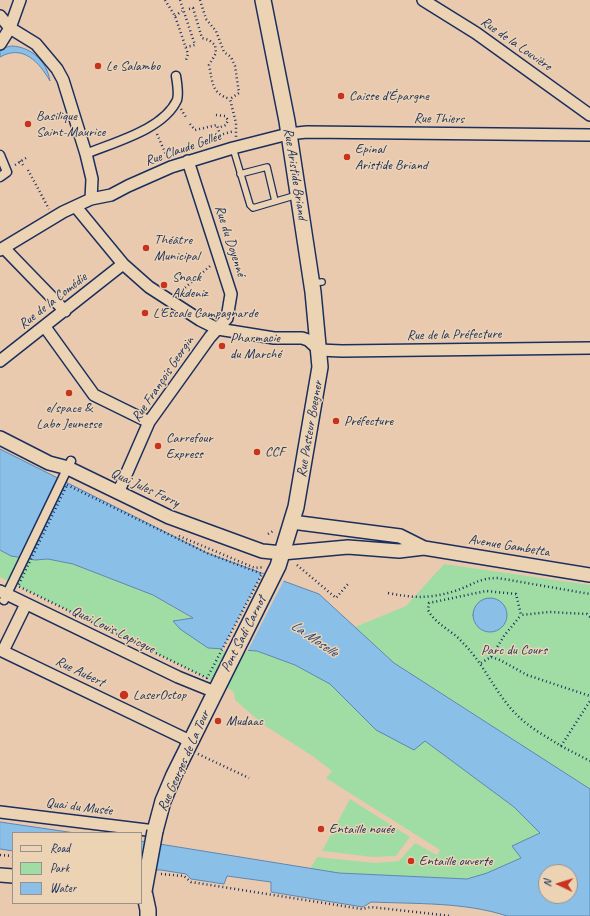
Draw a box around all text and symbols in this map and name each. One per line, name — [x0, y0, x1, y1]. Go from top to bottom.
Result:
street label: Rue de la Louvière — [477, 13, 555, 75]
place label: Le Salambo — [106, 58, 160, 74]
marker: Le Salambo — [93, 61, 103, 71]
place label: Caisse d'Épargne — [349, 88, 429, 104]
marker: Caisse d'Épargne — [336, 91, 346, 101]
place label: Basilique Saint-Maurice — [36, 108, 105, 140]
street label: Rue Thiers — [414, 110, 464, 128]
marker: Basilique Saint-Maurice — [23, 119, 33, 129]
street label: Rue Aristide Briand — [279, 127, 311, 221]
street label: Rue Claude Gellée — [143, 128, 223, 170]
place label: Epinal Aristide Briand — [355, 141, 428, 174]
marker: Epinal Aristide Briand — [342, 152, 352, 162]
street label: Rue du Doyenné — [211, 203, 249, 279]
place label: Théâtre Municipal — [154, 232, 199, 264]
marker: Théâtre Municipal — [141, 243, 151, 253]
street label: Rue de la Comédie — [15, 269, 91, 333]
place label: Snack Akdeniz — [172, 269, 208, 302]
marker: Snack Akdeniz — [159, 280, 169, 290]
place label: L'Escale Campagnarde — [153, 305, 258, 321]
marker: L'Escale Campagnarde — [140, 308, 150, 318]
street label: Rue de la Préfecture — [407, 326, 501, 344]
place label: Pharmacie du Marché — [230, 330, 281, 362]
street label: Rue François Georgin — [128, 333, 198, 425]
marker: Pharmacie du Marché — [217, 341, 227, 351]
street label: Rue Pasteur Boegner — [293, 380, 327, 478]
marker: e/space & Labo Jeunesse — [64, 388, 74, 398]
place label: e/space & Labo Jeunesse — [36, 400, 102, 432]
place label: Préfecture — [344, 413, 393, 429]
marker: Préfecture — [331, 416, 341, 426]
place label: Carrefour Express — [166, 430, 213, 462]
marker: Carrefour Express — [153, 441, 163, 451]
place label: CCF — [265, 444, 285, 460]
marker: CCF — [252, 447, 262, 457]
street label: Quai Jules Ferry — [108, 465, 182, 511]
street label: Avenue Gambetta — [467, 531, 551, 561]
street label: Pont Sadi Carnot — [218, 593, 270, 675]
street label: Quai Louis Lapicque — [69, 603, 157, 657]
water label: La Moselle — [287, 617, 341, 661]
park label: Parc du Cours — [481, 642, 547, 658]
street label: Rue Aubert — [53, 653, 107, 691]
place label: LaserOstop — [133, 687, 186, 703]
marker: LaserOstop — [118, 689, 130, 701]
street label: Rue Georges de La Tour — [154, 708, 214, 814]
place label: Mudaac — [226, 713, 263, 729]
marker: Mudaac — [213, 716, 223, 726]
street label: Quai du Musée — [45, 795, 113, 819]
place label: Entaille nouée — [329, 821, 394, 837]
marker: Entaille nouée — [316, 824, 326, 834]
legend — [12, 832, 142, 904]
text: Road — [50, 840, 70, 856]
place label: Entaille ouverte — [419, 853, 492, 869]
marker: Entaille ouverte — [406, 856, 416, 866]
text: Park — [50, 860, 69, 876]
north arrow — [538, 864, 578, 904]
text: N — [540, 879, 554, 887]
text: Water — [50, 880, 76, 896]

